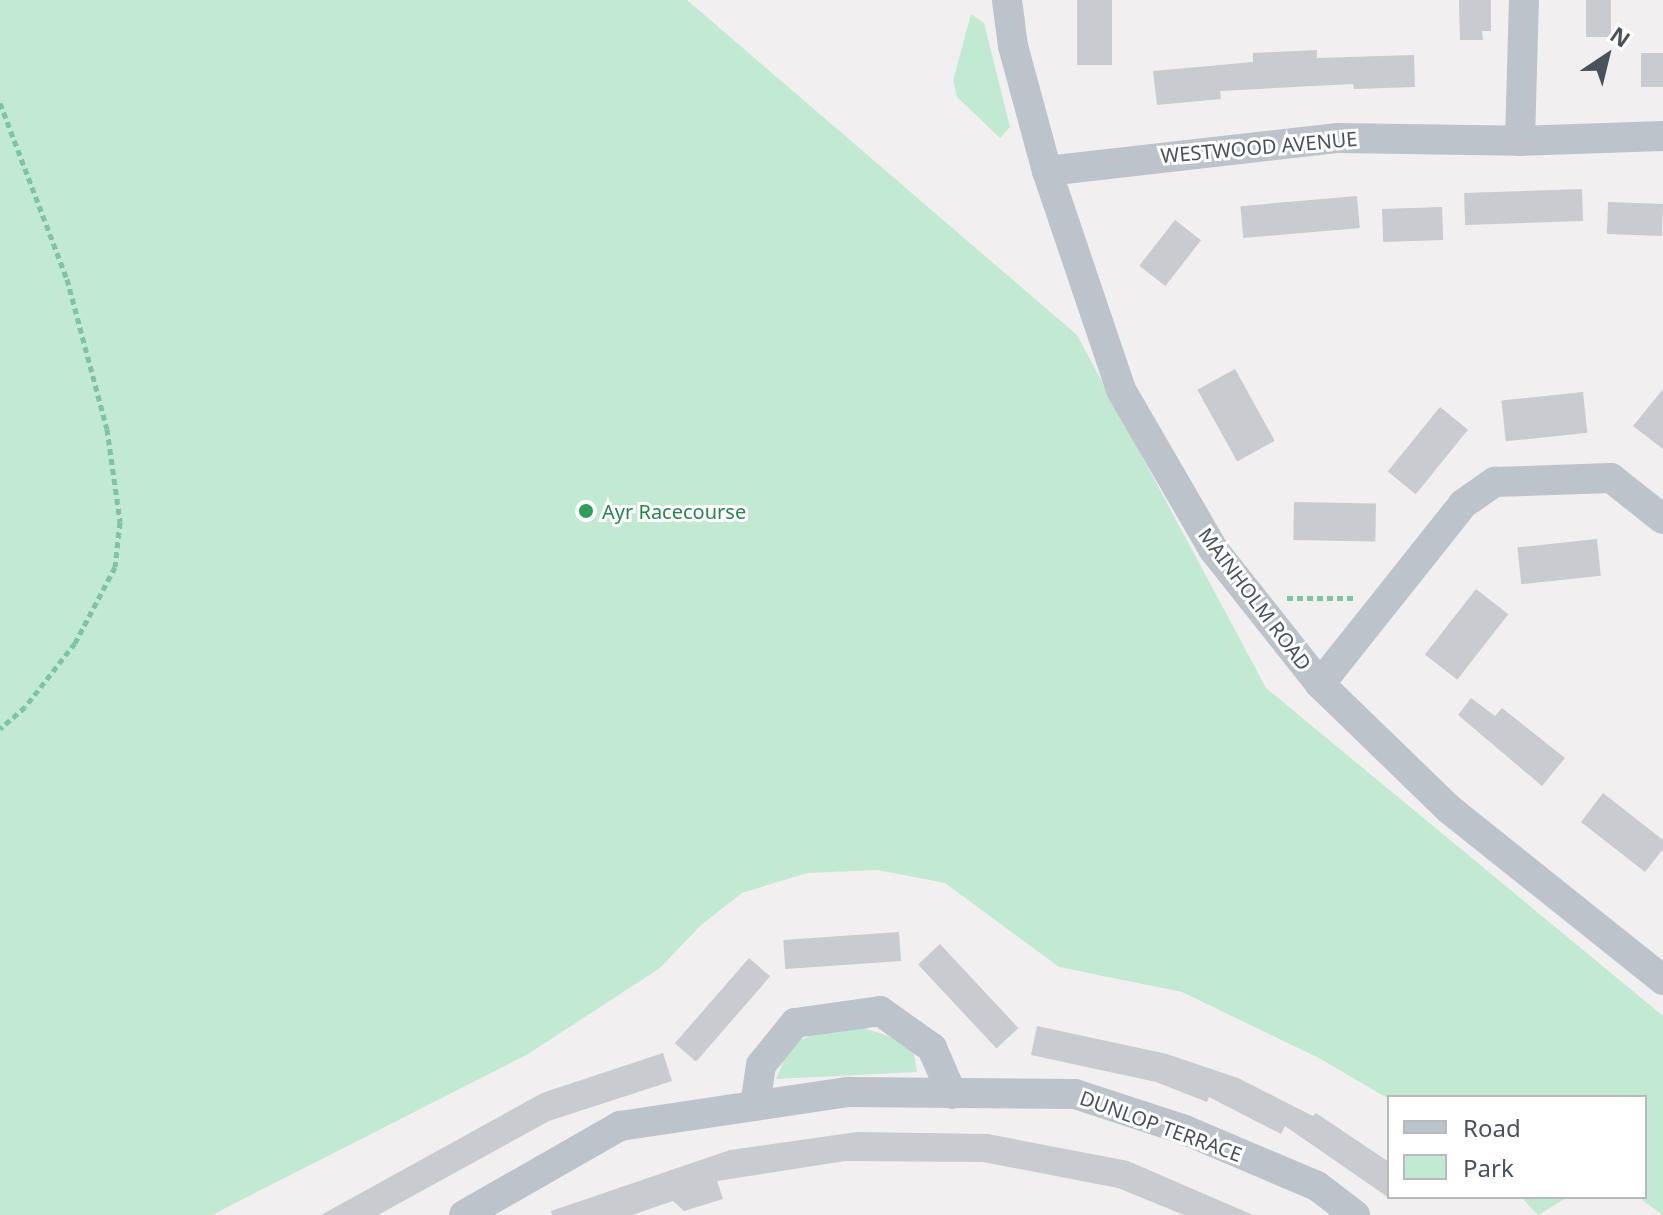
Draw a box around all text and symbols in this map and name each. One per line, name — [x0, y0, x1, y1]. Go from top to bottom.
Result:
north arrow — [1567, 16, 1647, 96]
text: N — [1605, 19, 1637, 54]
street label: WESTWOOD AVENUE — [1160, 126, 1358, 168]
place label: Ayr Racecourse — [602, 499, 746, 523]
marker: Ayr Racecourse — [577, 502, 595, 520]
street label: MAINHOLM ROAD — [1194, 523, 1316, 675]
street label: DUNLOP TERRACE — [1077, 1086, 1245, 1166]
legend — [1387, 1095, 1647, 1199]
text: Road — [1463, 1111, 1521, 1144]
text: Park — [1463, 1151, 1514, 1184]

